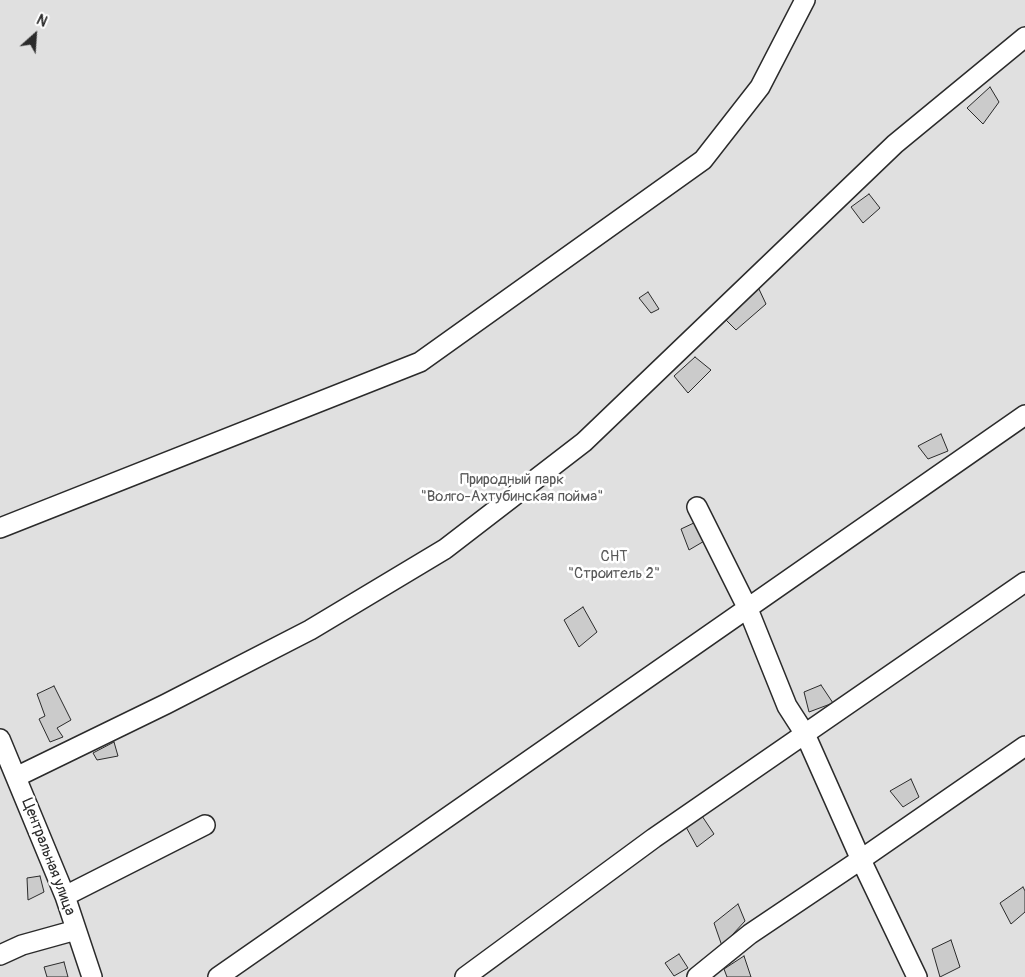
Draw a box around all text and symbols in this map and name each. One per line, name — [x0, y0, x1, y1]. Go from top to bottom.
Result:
north arrow — [10, 10, 60, 60]
text: N — [34, 11, 50, 31]
park label: Природный парк "Волго-Ахтубинская пойма" — [421, 471, 603, 506]
park label: СНТ "Строитель 2" — [568, 548, 660, 583]
street label: Центральная улица — [17, 796, 79, 918]

